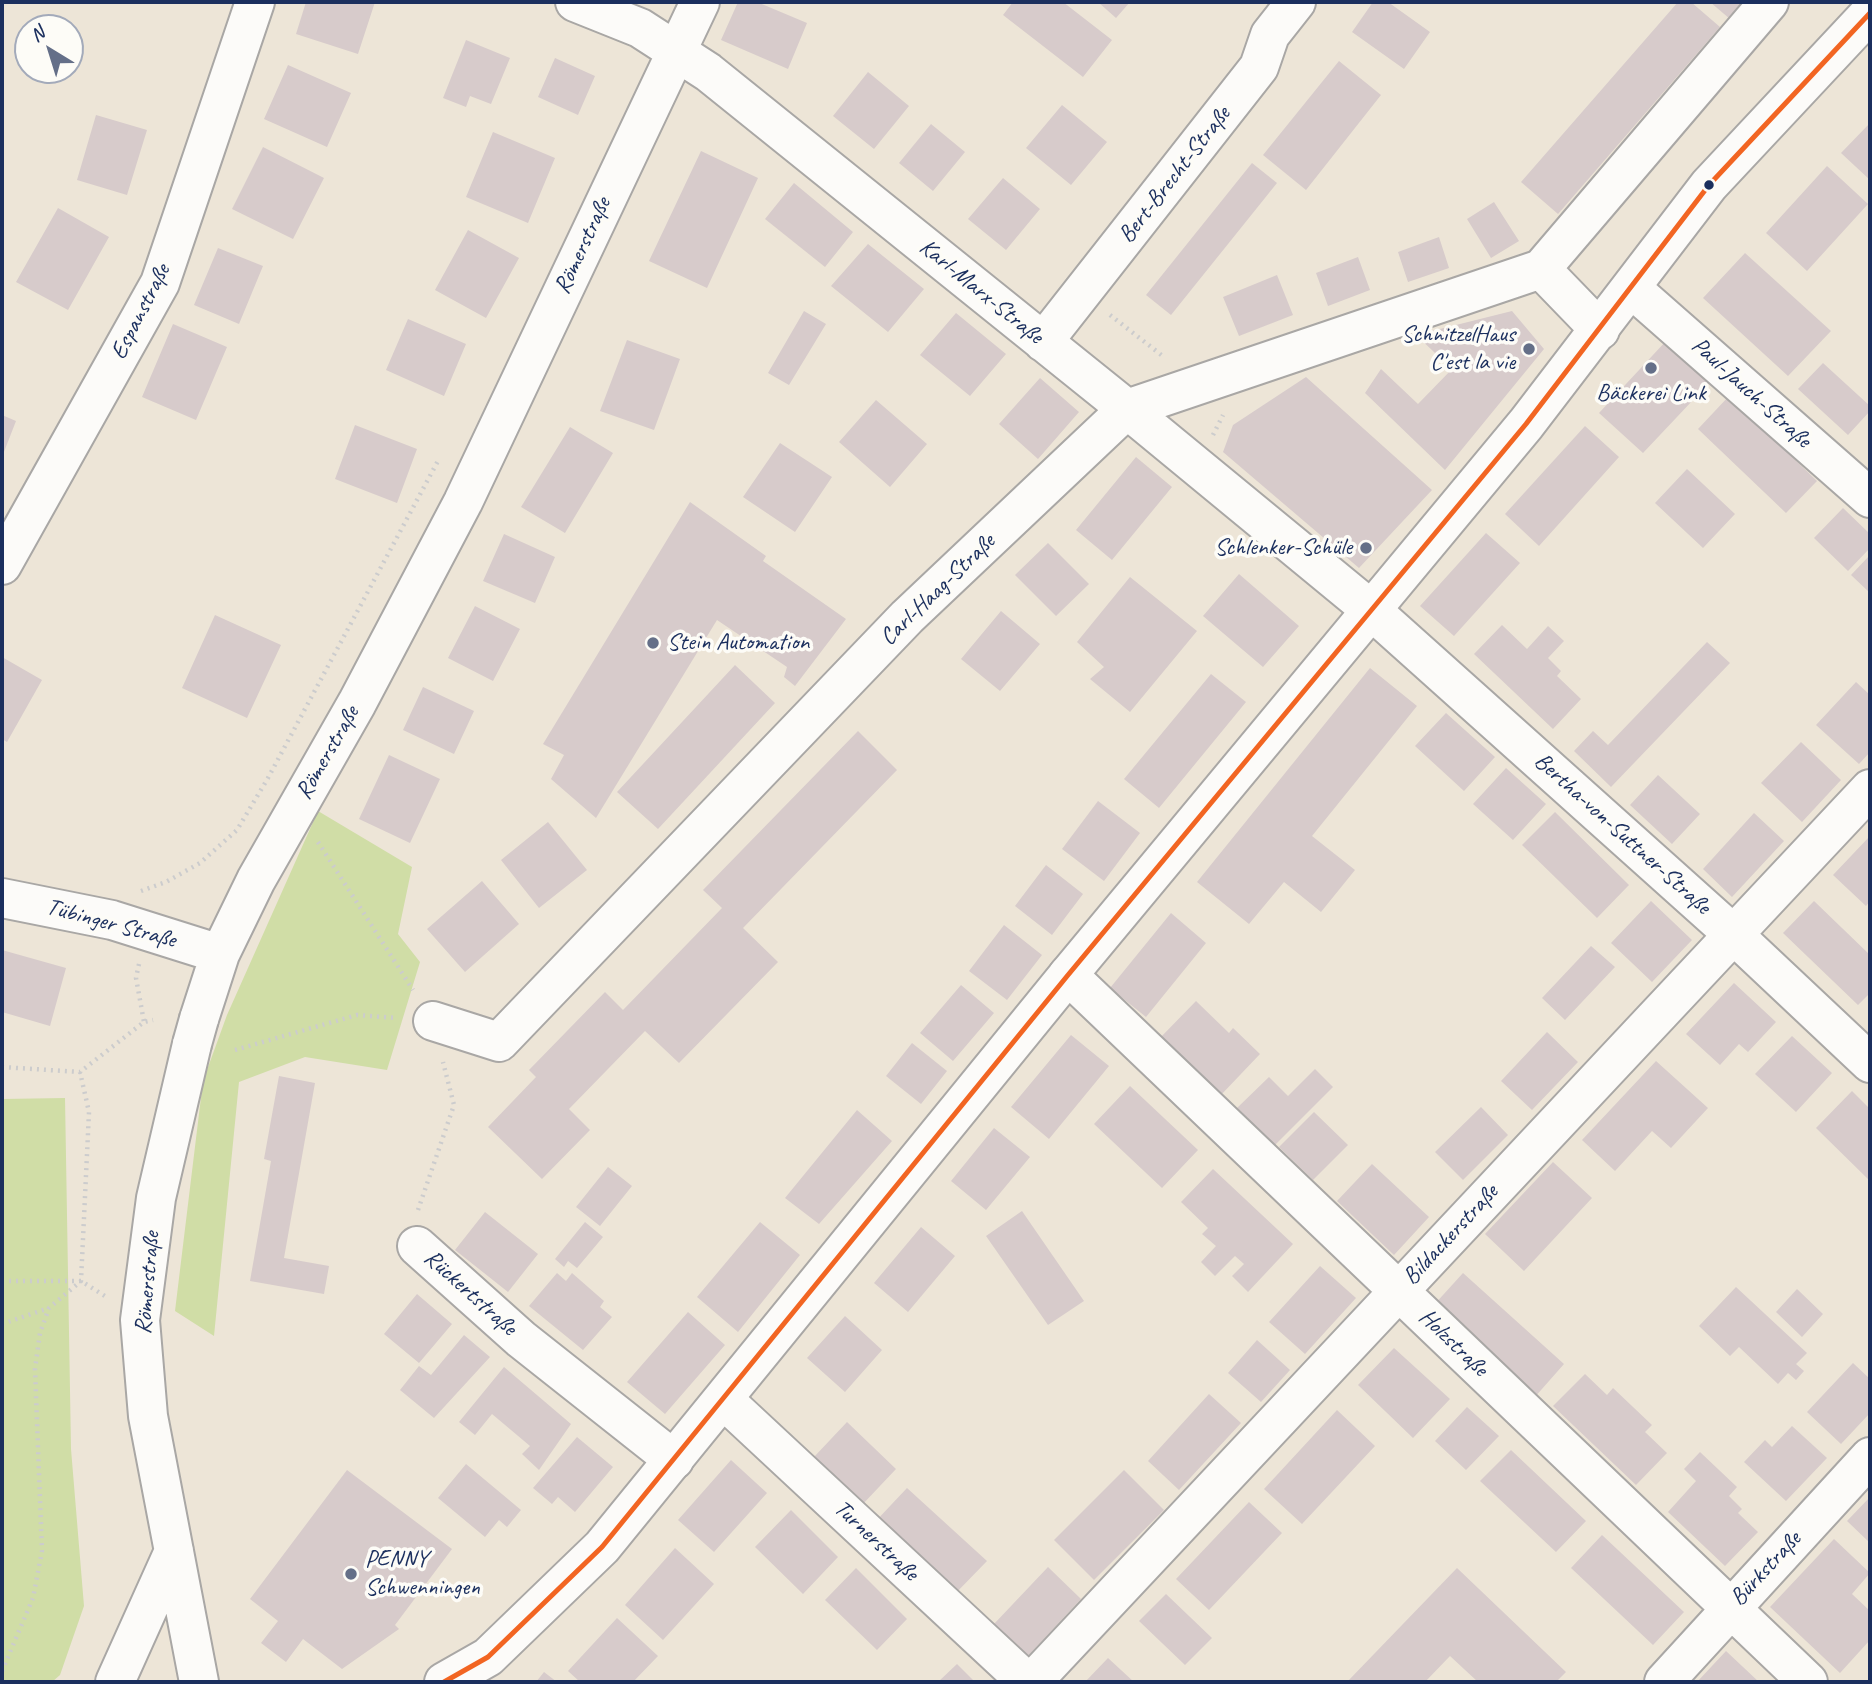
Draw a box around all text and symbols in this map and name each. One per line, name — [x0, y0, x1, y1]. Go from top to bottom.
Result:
north arrow — [14, 14, 84, 84]
text: N — [25, 21, 49, 47]
street label: Bert-Brecht-Straße — [1113, 101, 1237, 249]
unlabelled marker — [1702, 178, 1716, 192]
street label: Römerstraße — [548, 193, 618, 299]
street label: Karl-Marx-Straße — [913, 233, 1049, 351]
street label: Espanstraße — [105, 260, 177, 364]
place label: SchnitzelHaus C'est la vie — [1401, 321, 1515, 377]
street label: Paul-Jauch-Straße — [1685, 332, 1817, 454]
marker: SchnitzelHaus C'est la vie — [1521, 341, 1537, 357]
marker: Bäckerei Link — [1643, 360, 1659, 376]
place label: Bäckerei Link — [1596, 380, 1706, 408]
street label: Carl-Haag-Straße — [874, 528, 1002, 652]
place label: Schlenker-Schüle — [1214, 534, 1352, 562]
marker: Schlenker-Schüle — [1358, 540, 1374, 556]
place label: Stein Automation — [667, 629, 809, 657]
marker: Stein Automation — [645, 635, 661, 651]
street label: Römerstraße — [290, 701, 366, 805]
street label: Bertha-von-Suttner-Straße — [1528, 747, 1716, 921]
street label: Tübinger Straße — [43, 893, 179, 955]
street label: Bildackerstraße — [1397, 1179, 1505, 1291]
street label: Römerstraße — [129, 1230, 167, 1336]
street label: Rückertstraße — [418, 1244, 522, 1342]
street label: Holzstraße — [1412, 1303, 1494, 1383]
street label: Turnerstraße — [828, 1494, 924, 1588]
street label: Bürkstraße — [1724, 1526, 1808, 1612]
place label: PENNY Schwenningen — [365, 1546, 480, 1602]
marker: PENNY Schwenningen — [343, 1566, 359, 1582]

